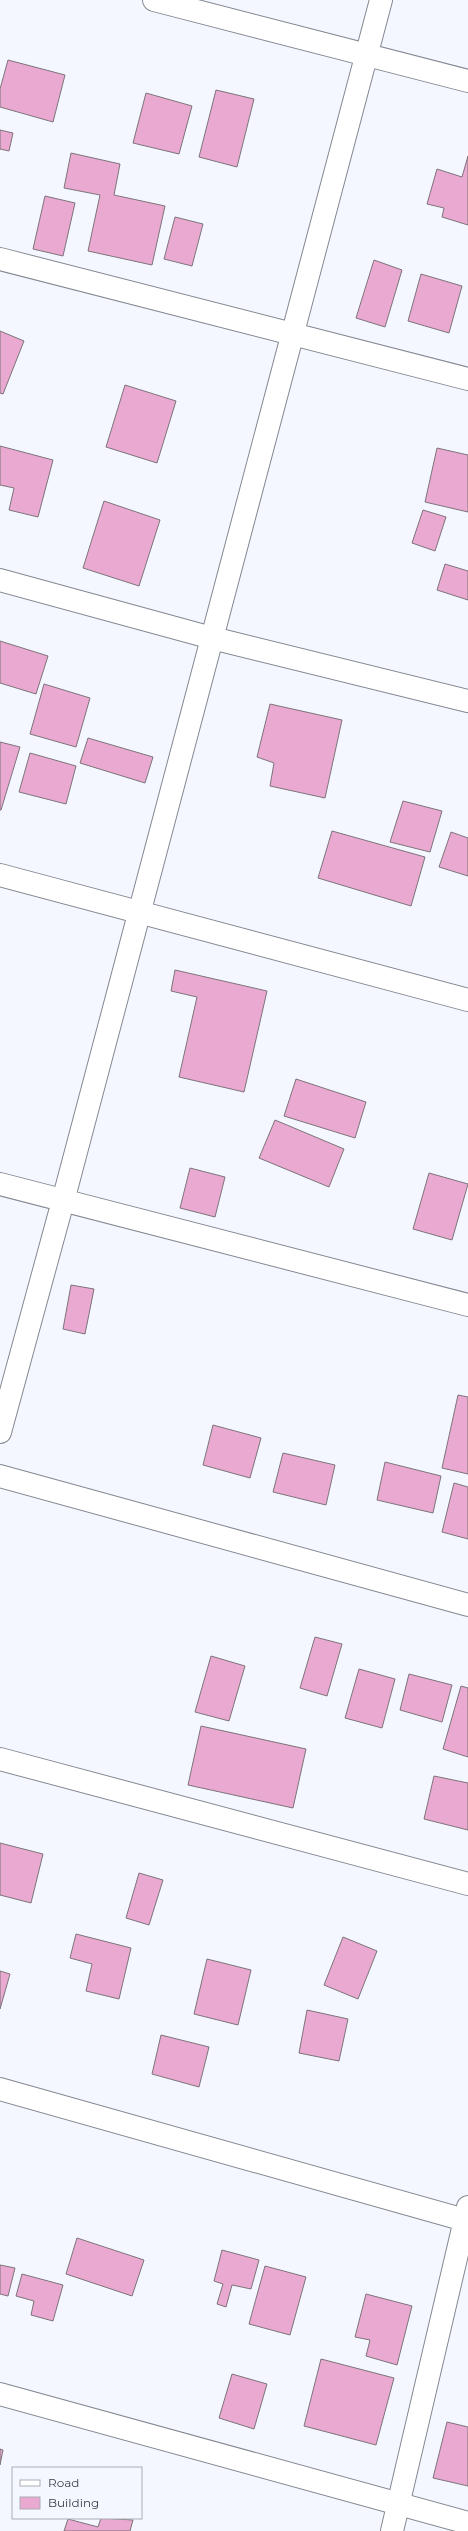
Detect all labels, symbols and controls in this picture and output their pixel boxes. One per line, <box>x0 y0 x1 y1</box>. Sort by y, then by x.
legend <box>12 2467 142 2519</box>
text: Road <box>48 2475 79 2490</box>
text: Building <box>48 2495 99 2510</box>

